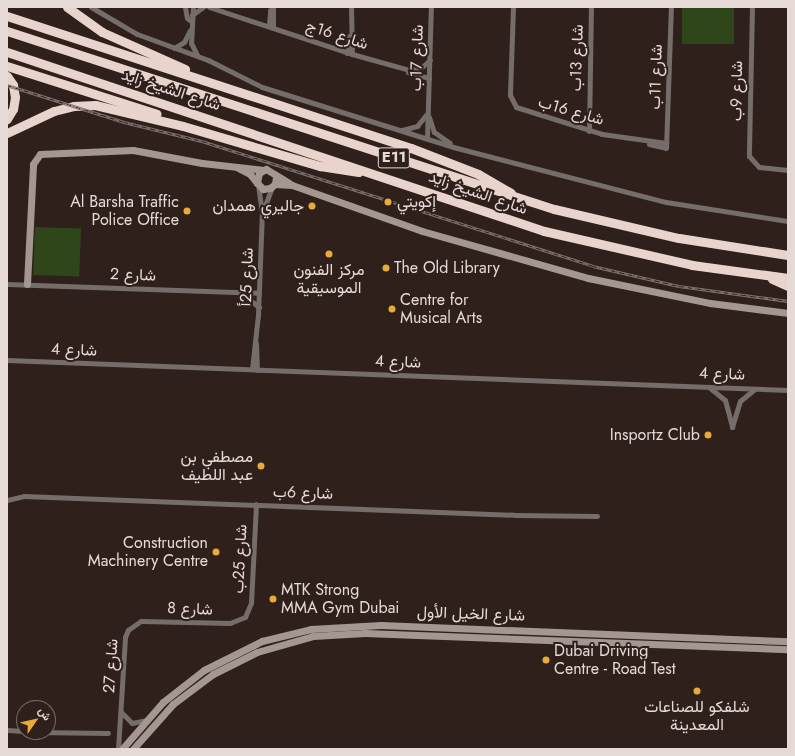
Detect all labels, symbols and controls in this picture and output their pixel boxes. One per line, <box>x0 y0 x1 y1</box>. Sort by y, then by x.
street label: شارع 16ج <box>304 16 370 54</box>
street label: شارع 17ب <box>406 24 428 92</box>
street label: شارع 13ب <box>566 24 588 92</box>
street label: شارع 11ب <box>645 44 667 110</box>
street label: شارع 9ب <box>727 61 747 121</box>
street label: شارع الشيخ زايد <box>119 65 223 115</box>
street label: شارع 16ب <box>536 92 606 130</box>
road number: E11 <box>377 145 411 171</box>
street label: شارع الشيخ زايد <box>426 167 530 219</box>
place label: Al Barsha Traffic Police Office <box>70 192 179 230</box>
place label: إكويتي <box>397 192 436 212</box>
place label: جاليري همدان <box>213 196 304 216</box>
marker: إكويتي <box>382 196 394 208</box>
marker: جاليري همدان <box>307 201 317 211</box>
marker: Al Barsha Traffic Police Office <box>182 206 192 216</box>
street label: شارع 25أ <box>236 247 258 307</box>
marker: مركز الفنون الموسيقية <box>324 249 334 259</box>
place label: The Old Library <box>394 258 500 278</box>
place label: مركز الفنون الموسيقية <box>294 260 364 298</box>
marker: The Old Library <box>381 263 391 273</box>
street label: شارع 2 <box>110 265 156 285</box>
place label: Centre for Musical Arts <box>400 290 482 328</box>
marker: Centre for Musical Arts <box>387 304 397 314</box>
street label: شارع 4 <box>51 340 97 360</box>
street label: شارع 4 <box>375 352 421 372</box>
street label: شارع 4 <box>699 364 745 384</box>
place label: Insportz Club <box>610 425 700 445</box>
marker: Insportz Club <box>703 430 713 440</box>
place label: مصطفي بن عبد اللطيف <box>181 447 253 485</box>
marker: مصطفي بن عبد اللطيف <box>256 461 266 471</box>
street label: شارع 6ب <box>273 482 333 504</box>
street label: شارع 25ب <box>229 524 251 594</box>
place label: Construction Machinery Centre <box>88 533 208 571</box>
marker: Construction Machinery Centre <box>211 547 221 557</box>
place label: MTK Strong MMA Gym Dubai <box>281 580 399 618</box>
marker: MTK Strong MMA Gym Dubai <box>268 594 278 604</box>
street label: شارع 8 <box>167 599 213 619</box>
street label: شارع الخيل الأول <box>417 603 525 625</box>
street label: شارع 27 <box>100 638 122 694</box>
place label: Dubai Driving Centre - Road Test <box>554 641 676 679</box>
marker: Dubai Driving Centre - Road Test <box>541 655 551 665</box>
marker: شلفكو للصناعات المعدينة <box>692 686 702 696</box>
place label: شلفكو للصناعات المعدينة <box>644 697 750 735</box>
north arrow <box>16 700 56 740</box>
text: ش <box>35 704 55 724</box>

